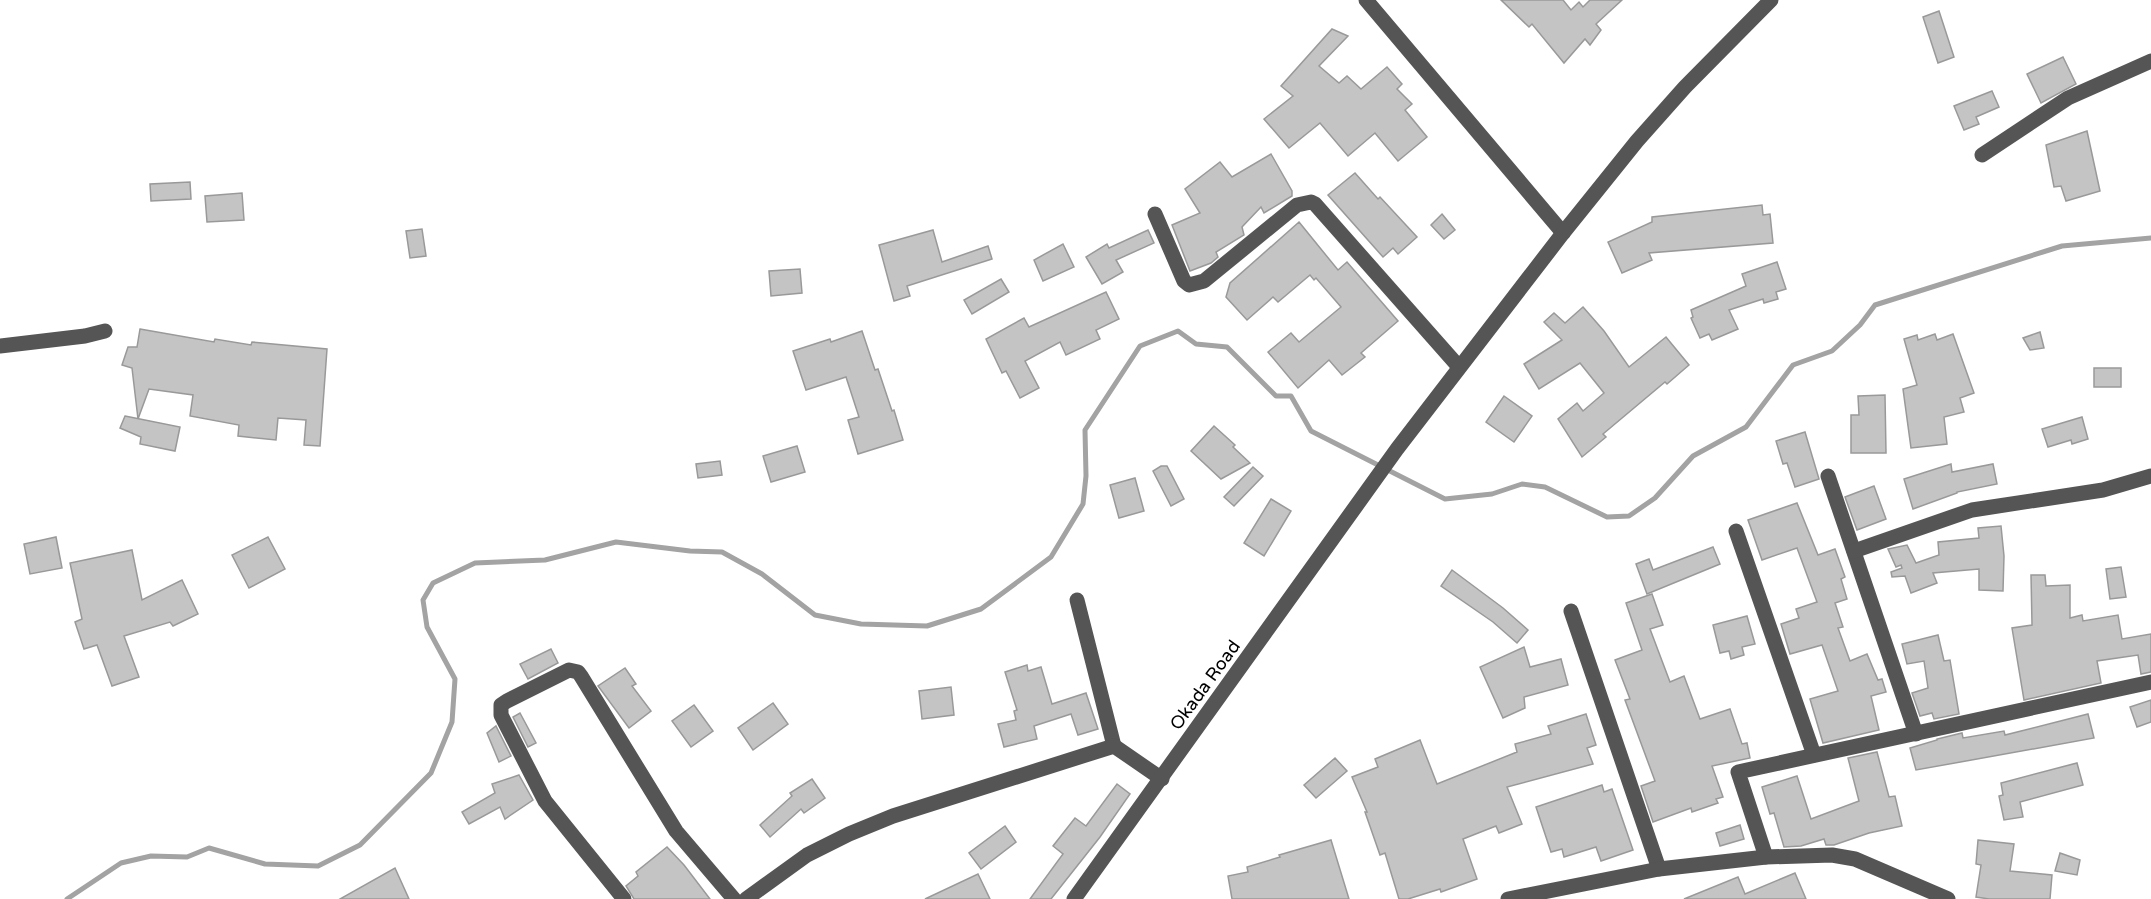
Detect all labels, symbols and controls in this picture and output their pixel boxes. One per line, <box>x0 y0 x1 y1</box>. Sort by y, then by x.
street label: Okada Road <box>1165 636 1245 734</box>

